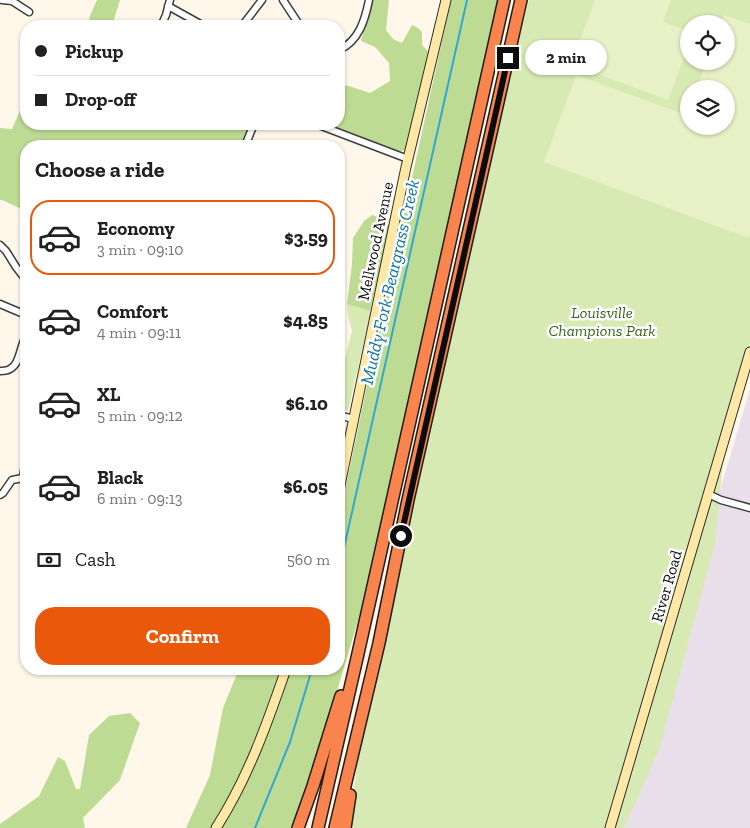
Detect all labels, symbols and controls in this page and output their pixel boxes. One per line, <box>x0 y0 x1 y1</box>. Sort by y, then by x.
map controls <box>680 15 735 135</box>
button: locate <box>680 15 735 70</box>
text: Pickup <box>65 40 123 63</box>
callout: 2 min <box>526 40 608 76</box>
route end <box>497 47 519 69</box>
text: 2 min <box>546 48 586 67</box>
button: layers <box>680 80 735 135</box>
text: Drop-off <box>65 88 136 111</box>
text: Choose a ride <box>35 156 165 183</box>
water label: Muddy Fork Beargrass Creek <box>356 177 424 387</box>
street label: Mellwood Avenue <box>354 180 397 302</box>
icon: car <box>37 215 82 260</box>
text: Economy <box>97 217 175 240</box>
text: $3.59 <box>284 226 328 249</box>
text: 3 min · 09:10 <box>97 240 183 259</box>
icon: car <box>37 298 82 343</box>
text: Comfort <box>97 300 168 323</box>
park label: Louisville Champions Park <box>549 303 655 340</box>
text: $4.85 <box>283 309 328 332</box>
text: 4 min · 09:11 <box>97 323 181 342</box>
icon: car <box>37 381 82 426</box>
text: XL <box>97 383 120 406</box>
text: $6.10 <box>286 392 328 415</box>
text: 5 min · 09:12 <box>97 406 183 425</box>
icon: car <box>37 464 82 509</box>
text: Black <box>97 466 143 489</box>
text: $6.05 <box>283 475 328 498</box>
text: 6 min · 09:13 <box>97 489 183 508</box>
route start <box>390 525 412 547</box>
icon: cash <box>35 546 63 574</box>
text: Cash <box>75 548 115 571</box>
street label: River Road <box>647 548 686 624</box>
text: 560 m <box>287 550 330 569</box>
button: Confirm <box>35 607 330 665</box>

